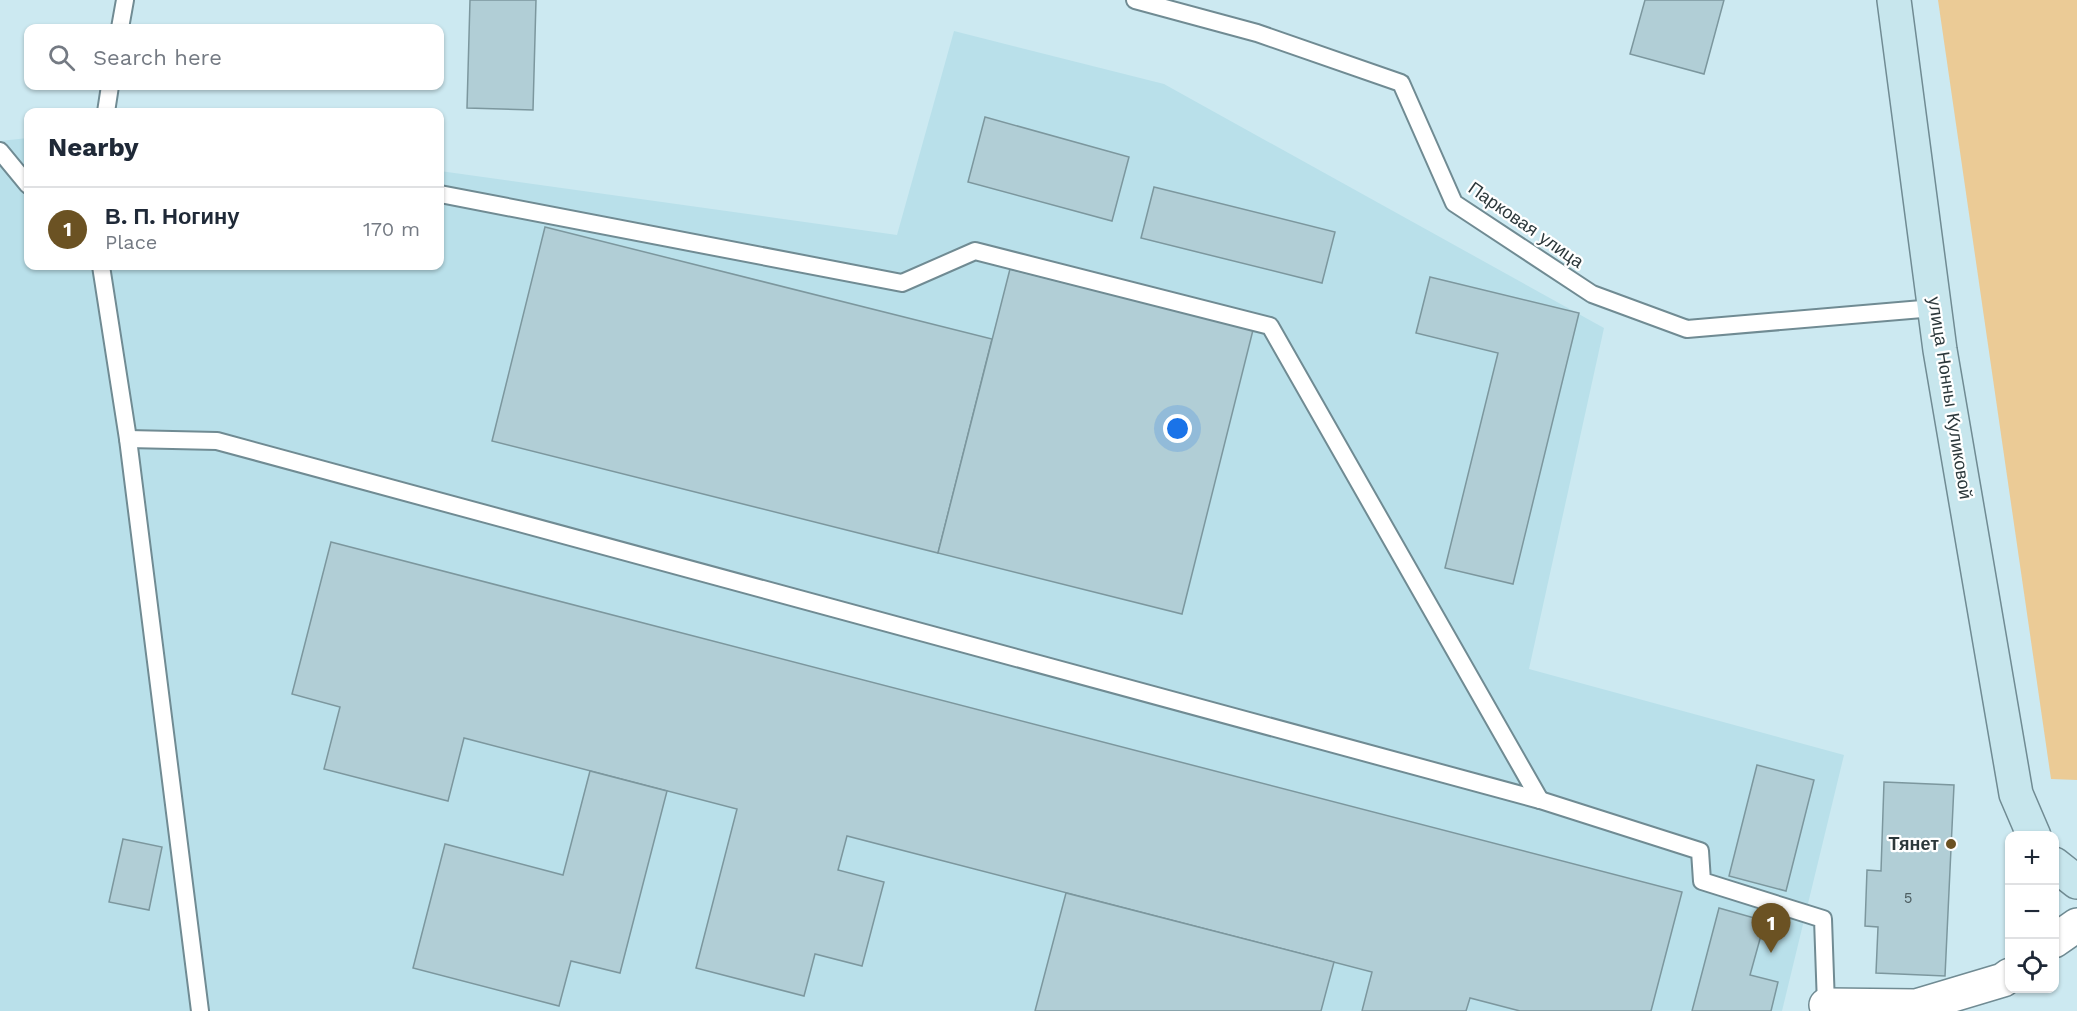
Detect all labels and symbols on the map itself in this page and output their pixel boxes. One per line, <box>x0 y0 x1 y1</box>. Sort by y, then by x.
street label: Парковая улица <box>1465 177 1589 273</box>
street label: улица Нонны Куликовой <box>1924 295 1977 501</box>
your location <box>1163 414 1192 443</box>
place label: Тянет <box>1888 833 1939 854</box>
marker: Тянет <box>1944 837 1958 851</box>
house number: 5 <box>1904 889 1912 907</box>
pin: 1 <box>1752 904 1790 953</box>

